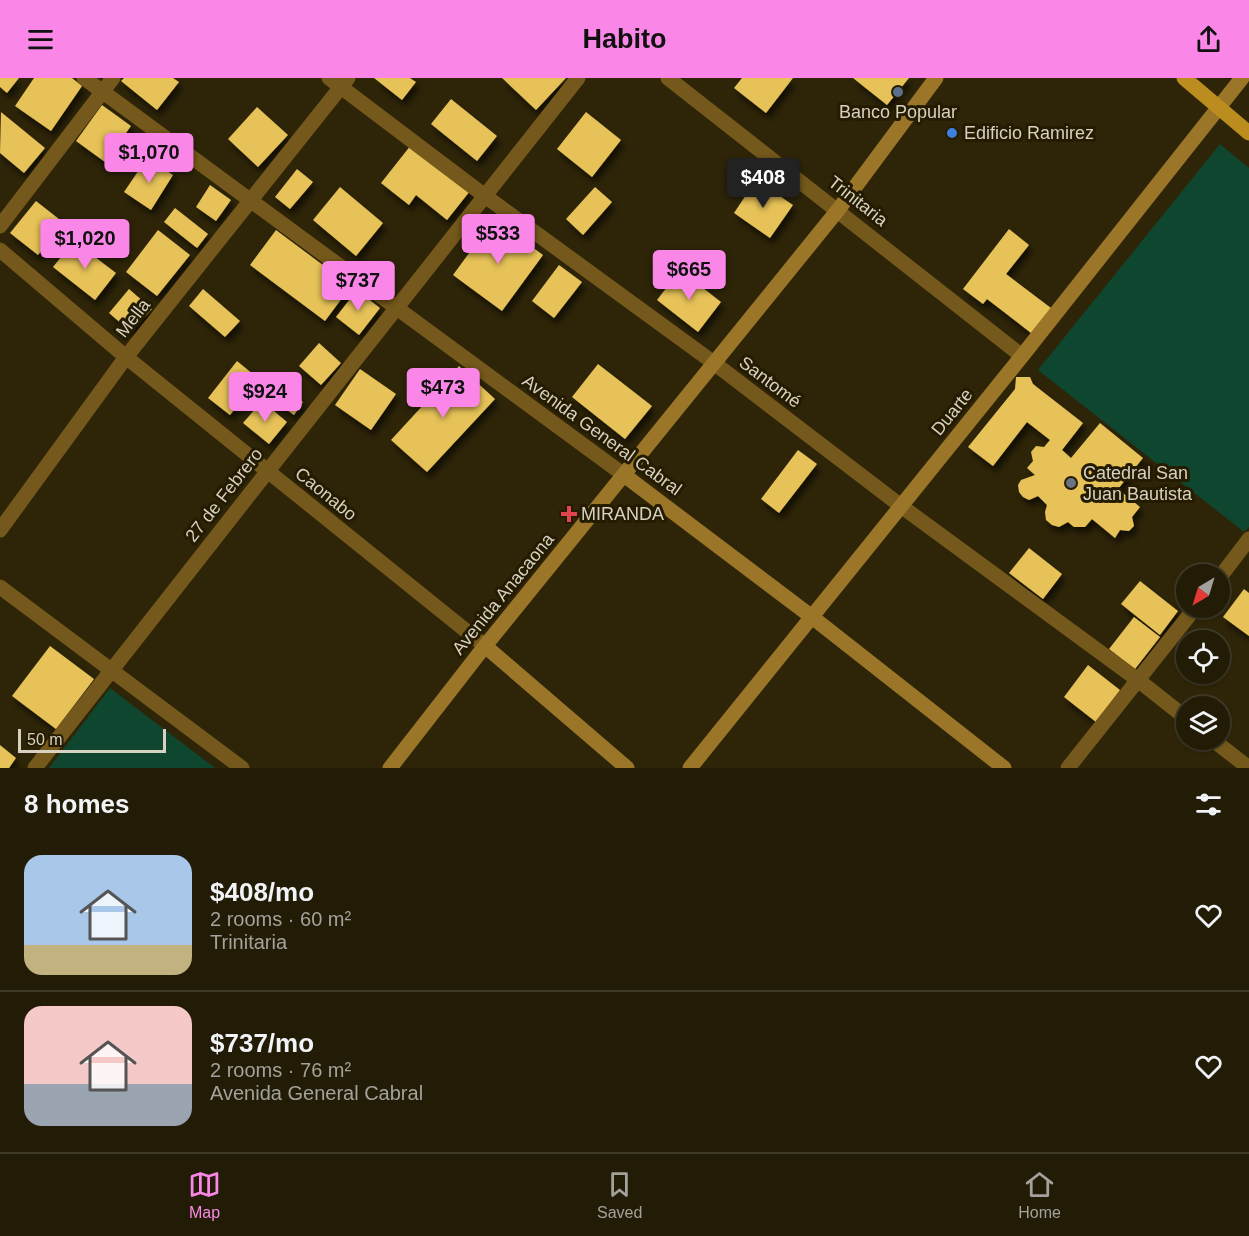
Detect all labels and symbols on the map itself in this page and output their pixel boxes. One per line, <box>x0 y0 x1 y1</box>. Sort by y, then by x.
marker: Banco Popular <box>891 85 905 99</box>
place label: Banco Popular <box>839 102 957 122</box>
place label: Edificio Ramirez <box>964 123 1094 143</box>
marker: Edificio Ramirez <box>945 126 959 140</box>
pin: $1,070 <box>100 133 198 184</box>
pin: $408 <box>727 158 799 209</box>
street label: Trinitaria <box>825 172 892 231</box>
pin: $533 <box>462 214 534 265</box>
pin: $1,020 <box>36 219 134 270</box>
pin: $665 <box>653 250 725 301</box>
pin: $737 <box>322 261 394 312</box>
street label: Mella <box>112 294 155 341</box>
street label: Santomé <box>735 352 805 412</box>
pin: $473 <box>407 368 479 419</box>
street label: Avenida General Cabral <box>519 371 685 499</box>
pin: $924 <box>229 372 301 423</box>
street label: Duarte <box>927 385 977 439</box>
street label: 27 de Febrero <box>181 444 267 546</box>
street label: Caonabo <box>291 463 361 525</box>
place label: Catedral San Juan Bautista <box>1083 463 1193 504</box>
marker: Catedral San Juan Bautista <box>1064 476 1078 490</box>
place label: MIRANDA <box>581 504 664 524</box>
marker: MIRANDA <box>562 507 576 521</box>
street label: Avenida Anacaona <box>448 529 559 659</box>
north arrow <box>1176 564 1230 618</box>
scale bar <box>18 726 166 754</box>

